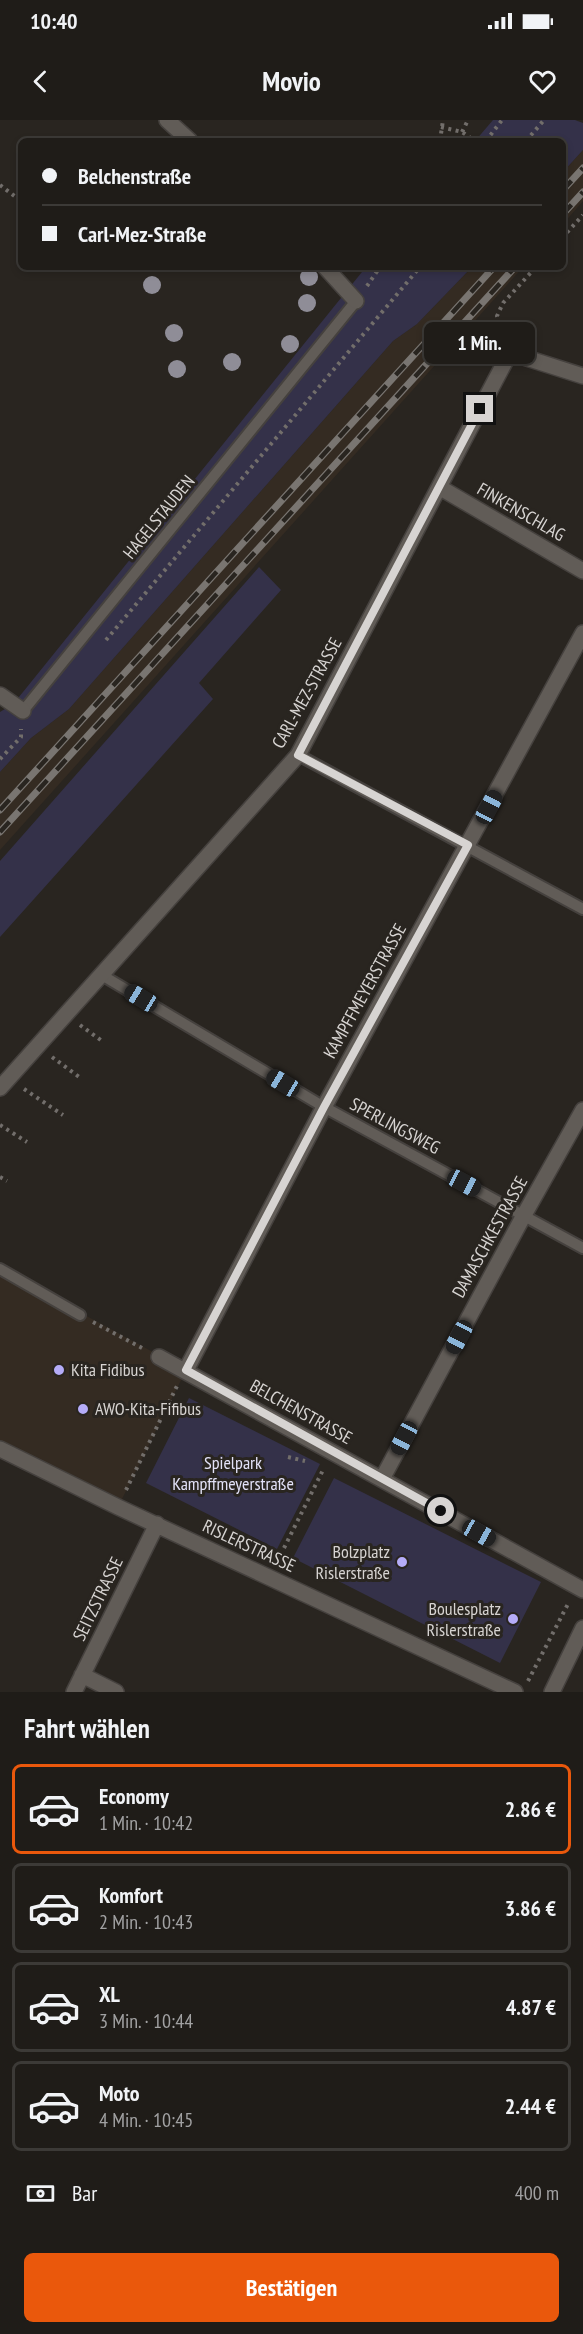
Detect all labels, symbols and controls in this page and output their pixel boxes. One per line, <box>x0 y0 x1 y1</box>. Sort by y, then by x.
text: 10:40 <box>30 7 78 35</box>
text: Movio <box>262 64 321 98</box>
icon: back <box>24 65 57 98</box>
icon: heart <box>526 65 559 98</box>
text: Belchenstraße <box>78 162 191 190</box>
text: Carl-Mez-Straße <box>78 220 206 248</box>
callout: 1 Min. <box>424 322 536 364</box>
text: 1 Min. <box>457 330 502 356</box>
route end <box>466 395 493 422</box>
street label: HAGELSTAUDEN <box>118 470 199 563</box>
street label: FINKENSCHLAG <box>473 477 569 546</box>
street label: CARL-MEZ-STRASSE <box>267 633 347 752</box>
car <box>473 787 505 827</box>
street label: KAMPFFMEYERSTRASSE <box>318 919 411 1062</box>
car <box>121 981 161 1015</box>
car <box>263 1066 303 1100</box>
street label: SPERLINGSWEG <box>346 1092 444 1159</box>
car <box>444 1167 484 1199</box>
street label: DAMASCHKESTRASSE <box>447 1172 532 1302</box>
car <box>443 1317 475 1357</box>
place label: Kita Fidibus <box>71 1358 145 1381</box>
marker: Kita Fidibus <box>52 1363 66 1377</box>
street label: BELCHENSTRASSE <box>246 1374 356 1449</box>
place label: AWO-Kita-Fifibus <box>95 1397 201 1420</box>
marker: AWO-Kita-Fifibus <box>76 1402 90 1416</box>
car <box>388 1418 420 1458</box>
park label: Spielpark Kampffmeyerstraße <box>172 1451 294 1495</box>
route start <box>427 1497 454 1524</box>
street label: RISLERSTRASSE <box>199 1514 299 1577</box>
car <box>459 1516 499 1550</box>
place label: Bolzplatz Rislerstraße <box>315 1540 390 1584</box>
street label: SEITZSTRASSE <box>67 1553 128 1645</box>
marker: Bolzplatz Rislerstraße <box>395 1555 409 1569</box>
place label: Boulesplatz Rislerstraße <box>426 1597 501 1641</box>
marker: Boulesplatz Rislerstraße <box>506 1612 520 1626</box>
text: Fahrt wählen <box>24 1711 150 1745</box>
icon: car <box>27 1782 81 1836</box>
text: Economy <box>99 1782 169 1810</box>
text: 2.86 € <box>505 1795 556 1823</box>
text: 1 Min. · 10:42 <box>99 1810 193 1836</box>
icon: car <box>27 1881 81 1935</box>
text: Komfort <box>99 1881 163 1909</box>
text: 3.86 € <box>505 1894 556 1922</box>
text: 2 Min. · 10:43 <box>99 1909 193 1935</box>
icon: car <box>27 1980 81 2034</box>
text: XL <box>99 1980 120 2008</box>
text: 4.87 € <box>506 1993 556 2021</box>
text: 3 Min. · 10:44 <box>99 2008 193 2034</box>
icon: car <box>27 2079 81 2133</box>
text: Moto <box>99 2079 140 2107</box>
text: 2.44 € <box>505 2092 556 2120</box>
text: 4 Min. · 10:45 <box>99 2107 193 2133</box>
icon: cash <box>24 2177 57 2210</box>
text: Bar <box>72 2179 97 2207</box>
text: 400 m <box>515 2180 559 2206</box>
button: Bestätigen <box>24 2253 559 2322</box>

